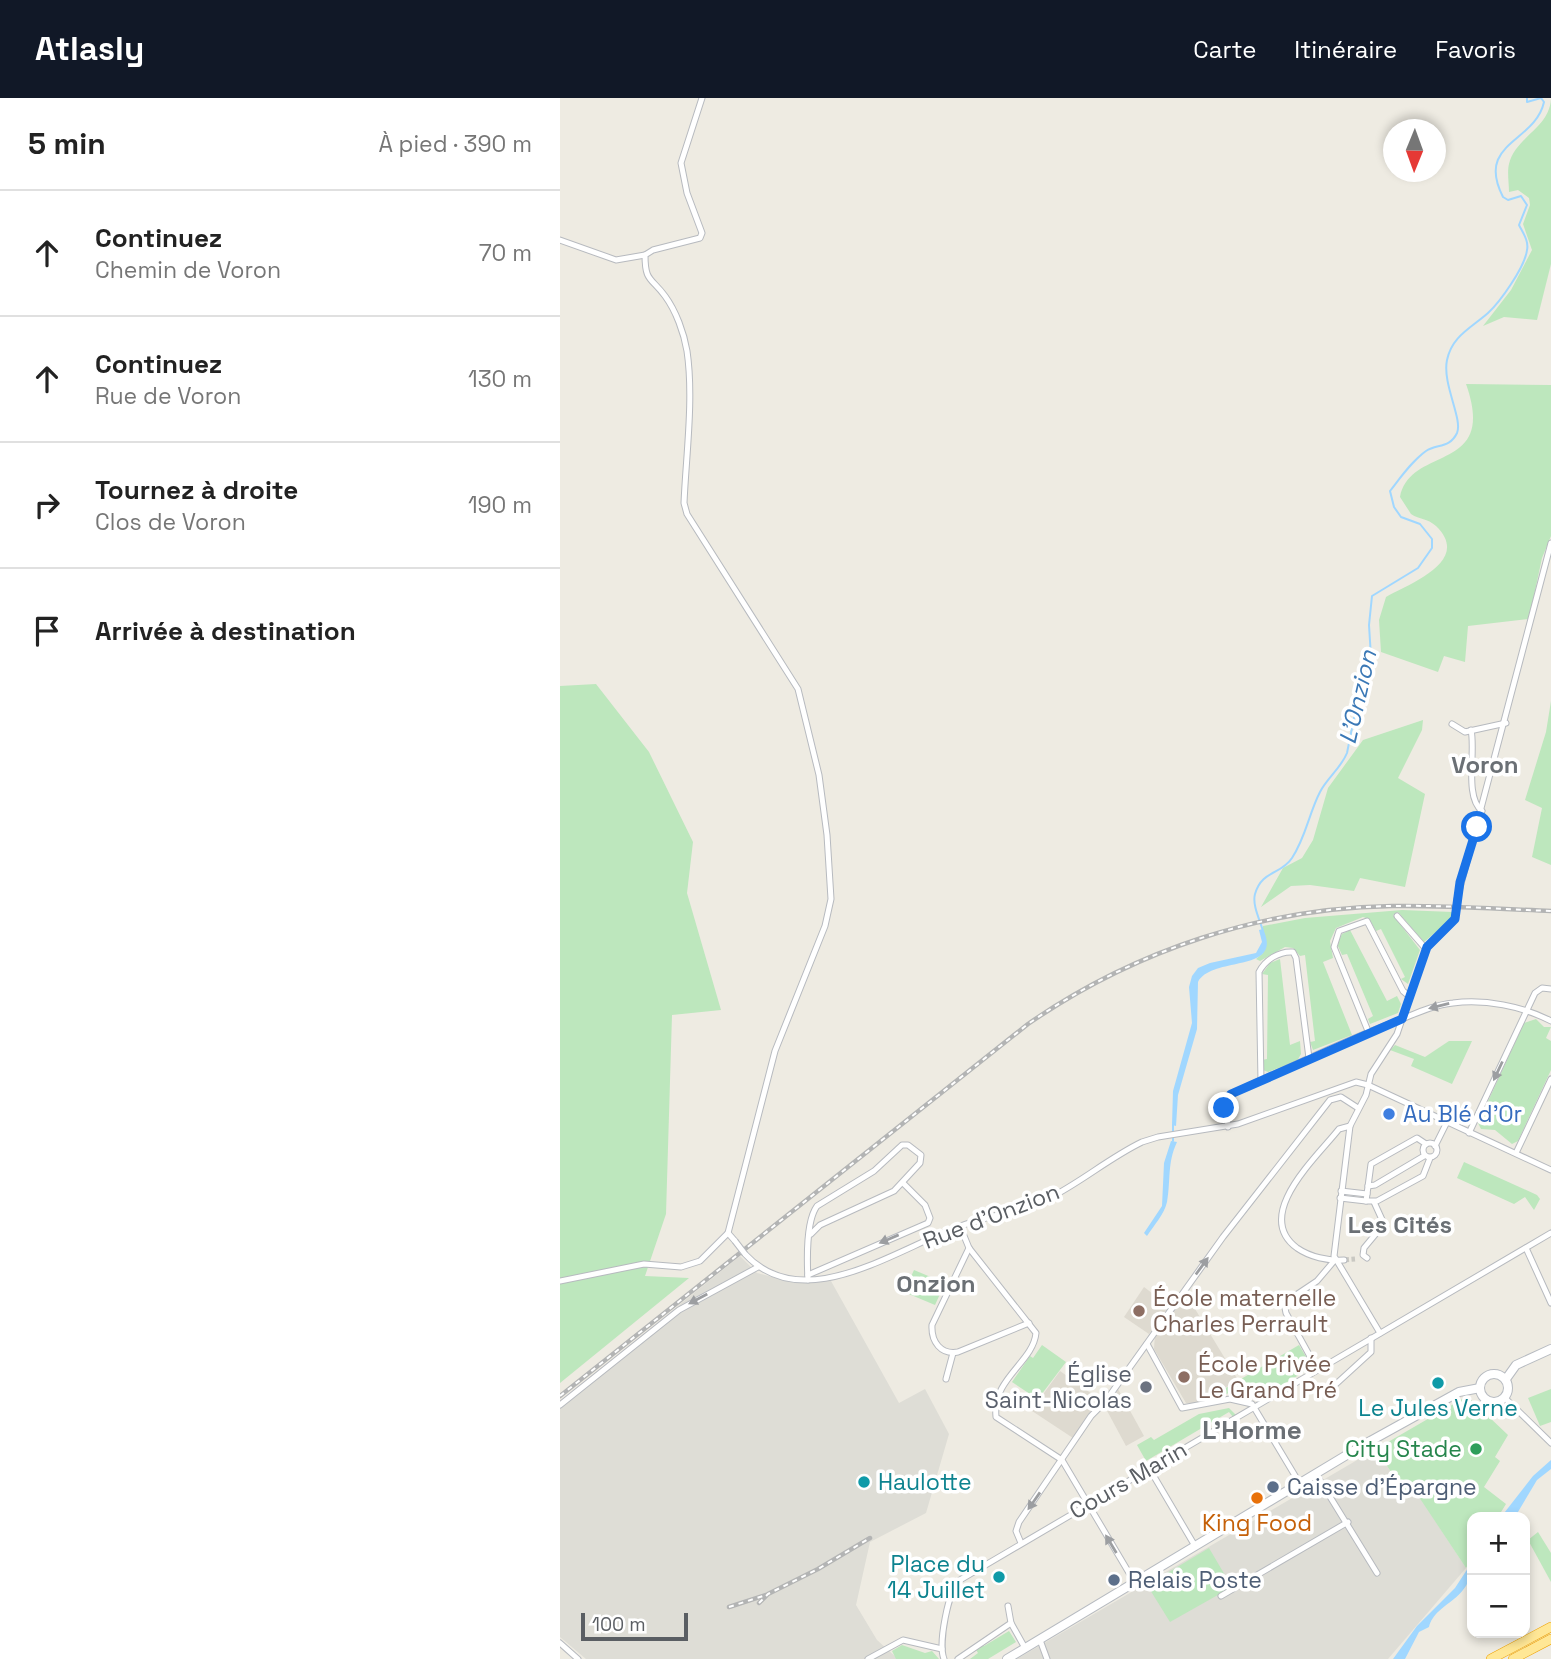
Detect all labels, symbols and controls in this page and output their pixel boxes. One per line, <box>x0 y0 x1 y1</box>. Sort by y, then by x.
text: Atlasly <box>35 28 144 70</box>
text: Carte <box>1193 34 1256 65</box>
text: Itinéraire <box>1294 34 1397 65</box>
text: Favoris <box>1435 34 1516 65</box>
north arrow <box>1383 119 1446 182</box>
text: 5 min <box>28 124 106 163</box>
text: À pied · 390 m <box>379 129 532 159</box>
text: Continuez <box>95 221 222 255</box>
icon: ahead <box>28 234 66 272</box>
text: 70 m <box>479 238 532 268</box>
text: Chemin de Voron <box>95 255 281 285</box>
text: Continuez <box>95 347 222 381</box>
icon: ahead <box>28 360 66 398</box>
text: 130 m <box>468 364 532 394</box>
text: Rue de Voron <box>95 381 241 411</box>
text: Tournez à droite <box>95 473 298 507</box>
icon: right <box>28 486 66 524</box>
text: 190 m <box>468 490 532 520</box>
text: Clos de Voron <box>95 507 246 537</box>
icon: arrive <box>28 612 66 650</box>
text: Arrivée à destination <box>95 614 356 648</box>
water label: L'Onzion <box>1332 646 1384 747</box>
district label: Voron <box>1451 749 1519 780</box>
route start <box>1461 811 1492 842</box>
one-way arrow <box>1428 1001 1450 1012</box>
one-way arrow <box>1492 1061 1503 1082</box>
route end <box>1208 1092 1239 1123</box>
place label: Au Blé d'Or <box>1403 1099 1522 1129</box>
marker: Au Blé d'Or <box>1381 1106 1397 1122</box>
street label: Rue d'Onzion <box>918 1176 1064 1256</box>
district label: Les Cités <box>1348 1209 1452 1240</box>
one-way arrow <box>879 1233 899 1245</box>
one-way arrow <box>1194 1257 1208 1275</box>
district label: Onzion <box>896 1268 976 1299</box>
place label: École maternelle Charles Perrault <box>1153 1283 1336 1339</box>
one-way arrow <box>687 1293 707 1305</box>
marker: École maternelle Charles Perrault <box>1131 1303 1147 1319</box>
place label: École Privée Le Grand Pré <box>1198 1349 1337 1405</box>
place label: Église Saint-Nicolas <box>985 1359 1132 1415</box>
marker: École Privée Le Grand Pré <box>1176 1369 1192 1385</box>
marker: Le Jules Verne <box>1430 1375 1446 1391</box>
marker: Église Saint-Nicolas <box>1138 1379 1154 1395</box>
place label: Le Jules Verne <box>1358 1393 1518 1423</box>
district label: L'Horme <box>1202 1413 1302 1447</box>
street label: Cours Marin <box>1064 1434 1192 1526</box>
place label: City Stade <box>1345 1434 1462 1464</box>
marker: City Stade <box>1468 1441 1484 1457</box>
place label: Haulotte <box>878 1467 972 1497</box>
place label: Caisse d'Épargne <box>1287 1472 1477 1502</box>
marker: Haulotte <box>856 1474 872 1490</box>
marker: Caisse d'Épargne <box>1265 1479 1281 1495</box>
marker: King Food <box>1249 1490 1265 1506</box>
one-way arrow <box>1027 1492 1041 1510</box>
place label: King Food <box>1202 1508 1312 1538</box>
map controls <box>1467 1512 1530 1638</box>
button: + <box>1467 1512 1530 1575</box>
one-way arrow <box>1105 1534 1117 1553</box>
place label: Place du 14 Juillet <box>887 1549 985 1605</box>
place label: Relais Poste <box>1128 1565 1262 1595</box>
marker: Place du 14 Juillet <box>991 1569 1007 1585</box>
marker: Relais Poste <box>1106 1572 1122 1588</box>
button: − <box>1467 1575 1530 1638</box>
scale bar <box>581 1610 688 1642</box>
text: 100 m <box>592 1612 646 1637</box>

